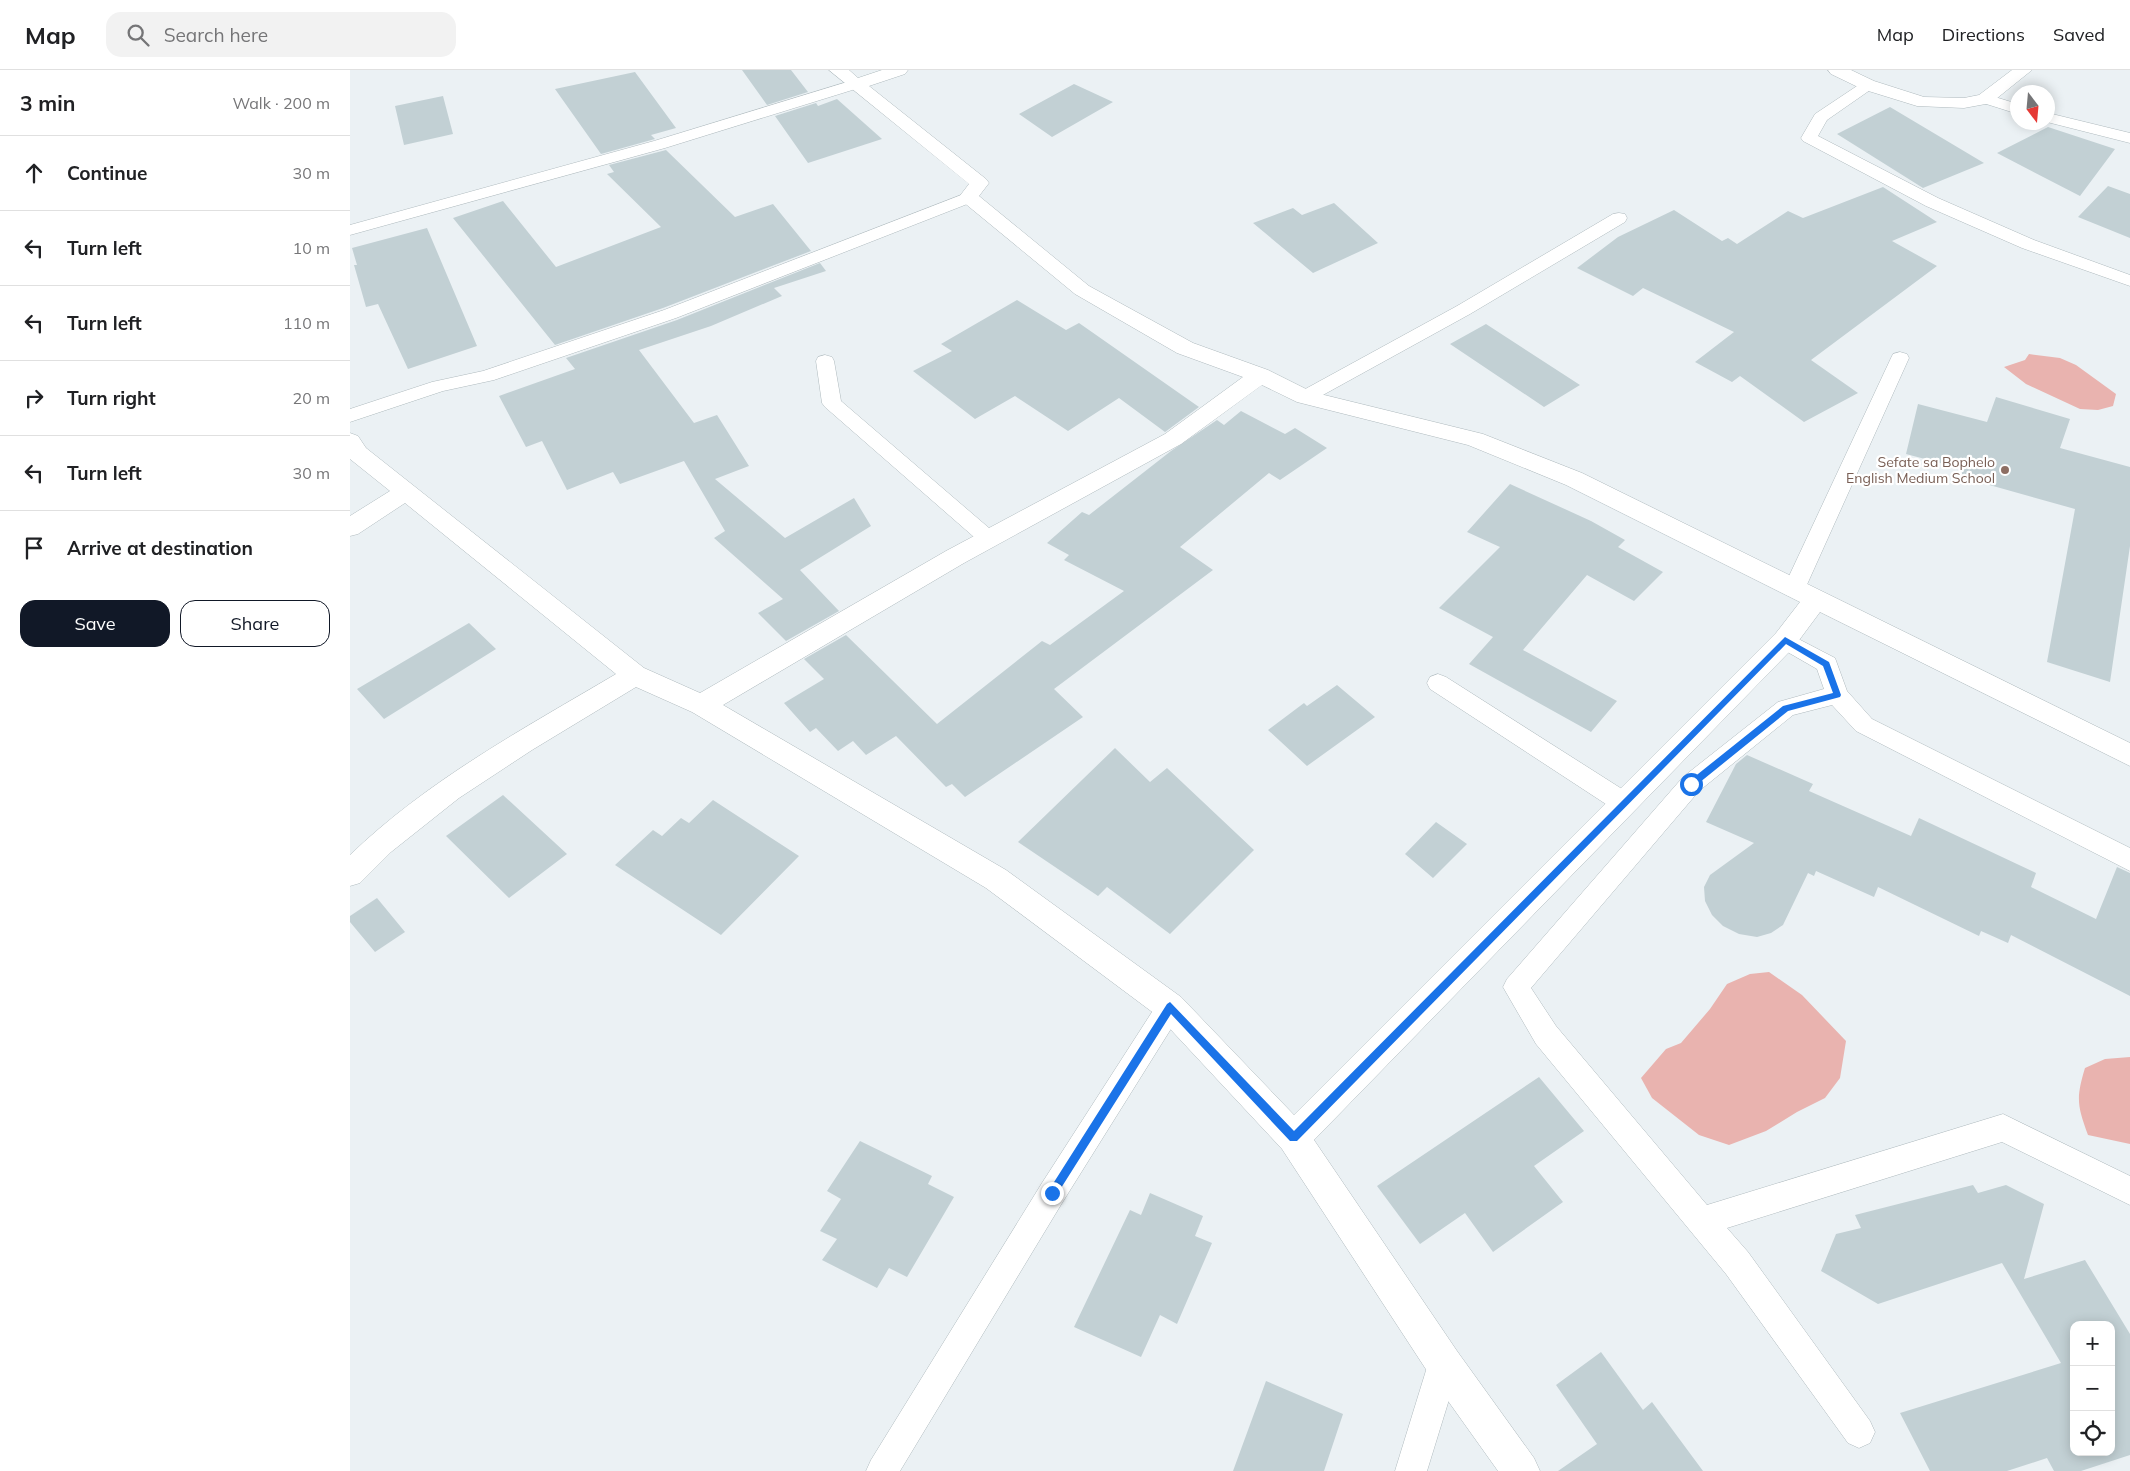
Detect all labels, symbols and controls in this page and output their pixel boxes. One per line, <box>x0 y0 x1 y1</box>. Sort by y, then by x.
search box <box>106 12 456 57</box>
text: Map <box>25 20 76 50</box>
icon: search <box>124 21 152 49</box>
text: Search here <box>164 23 268 47</box>
text: Map <box>1877 23 1914 46</box>
text: Directions <box>1942 23 2025 46</box>
text: Saved <box>2053 23 2105 46</box>
north arrow <box>2010 85 2055 130</box>
text: 3 min <box>20 90 75 116</box>
text: Walk · 200 m <box>232 93 330 113</box>
icon: ahead <box>20 159 48 187</box>
text: Continue <box>67 161 147 185</box>
text: 30 m <box>293 163 330 183</box>
icon: left <box>20 234 48 262</box>
text: Turn left <box>67 236 142 260</box>
text: 10 m <box>293 238 330 258</box>
icon: left <box>20 309 48 337</box>
text: Turn left <box>67 311 142 335</box>
text: 110 m <box>283 313 330 333</box>
icon: right <box>20 384 48 412</box>
text: Turn right <box>67 386 156 410</box>
text: 20 m <box>293 388 330 408</box>
place label: Sefate sa Bophelo English Medium School <box>1846 453 1995 487</box>
icon: left <box>20 459 48 487</box>
text: Turn left <box>67 461 142 485</box>
text: 30 m <box>293 463 330 483</box>
marker: Sefate sa Bophelo English Medium School <box>1999 464 2011 476</box>
icon: arrive <box>20 534 48 562</box>
text: Arrive at destination <box>67 536 253 560</box>
button: Save <box>20 600 170 647</box>
button: Share <box>180 600 330 647</box>
route start <box>1680 773 1703 796</box>
route end <box>1041 1182 1064 1205</box>
map controls <box>2070 1321 2115 1456</box>
button: + <box>2070 1321 2115 1366</box>
button: − <box>2070 1366 2115 1411</box>
button: locate <box>2070 1411 2115 1456</box>

